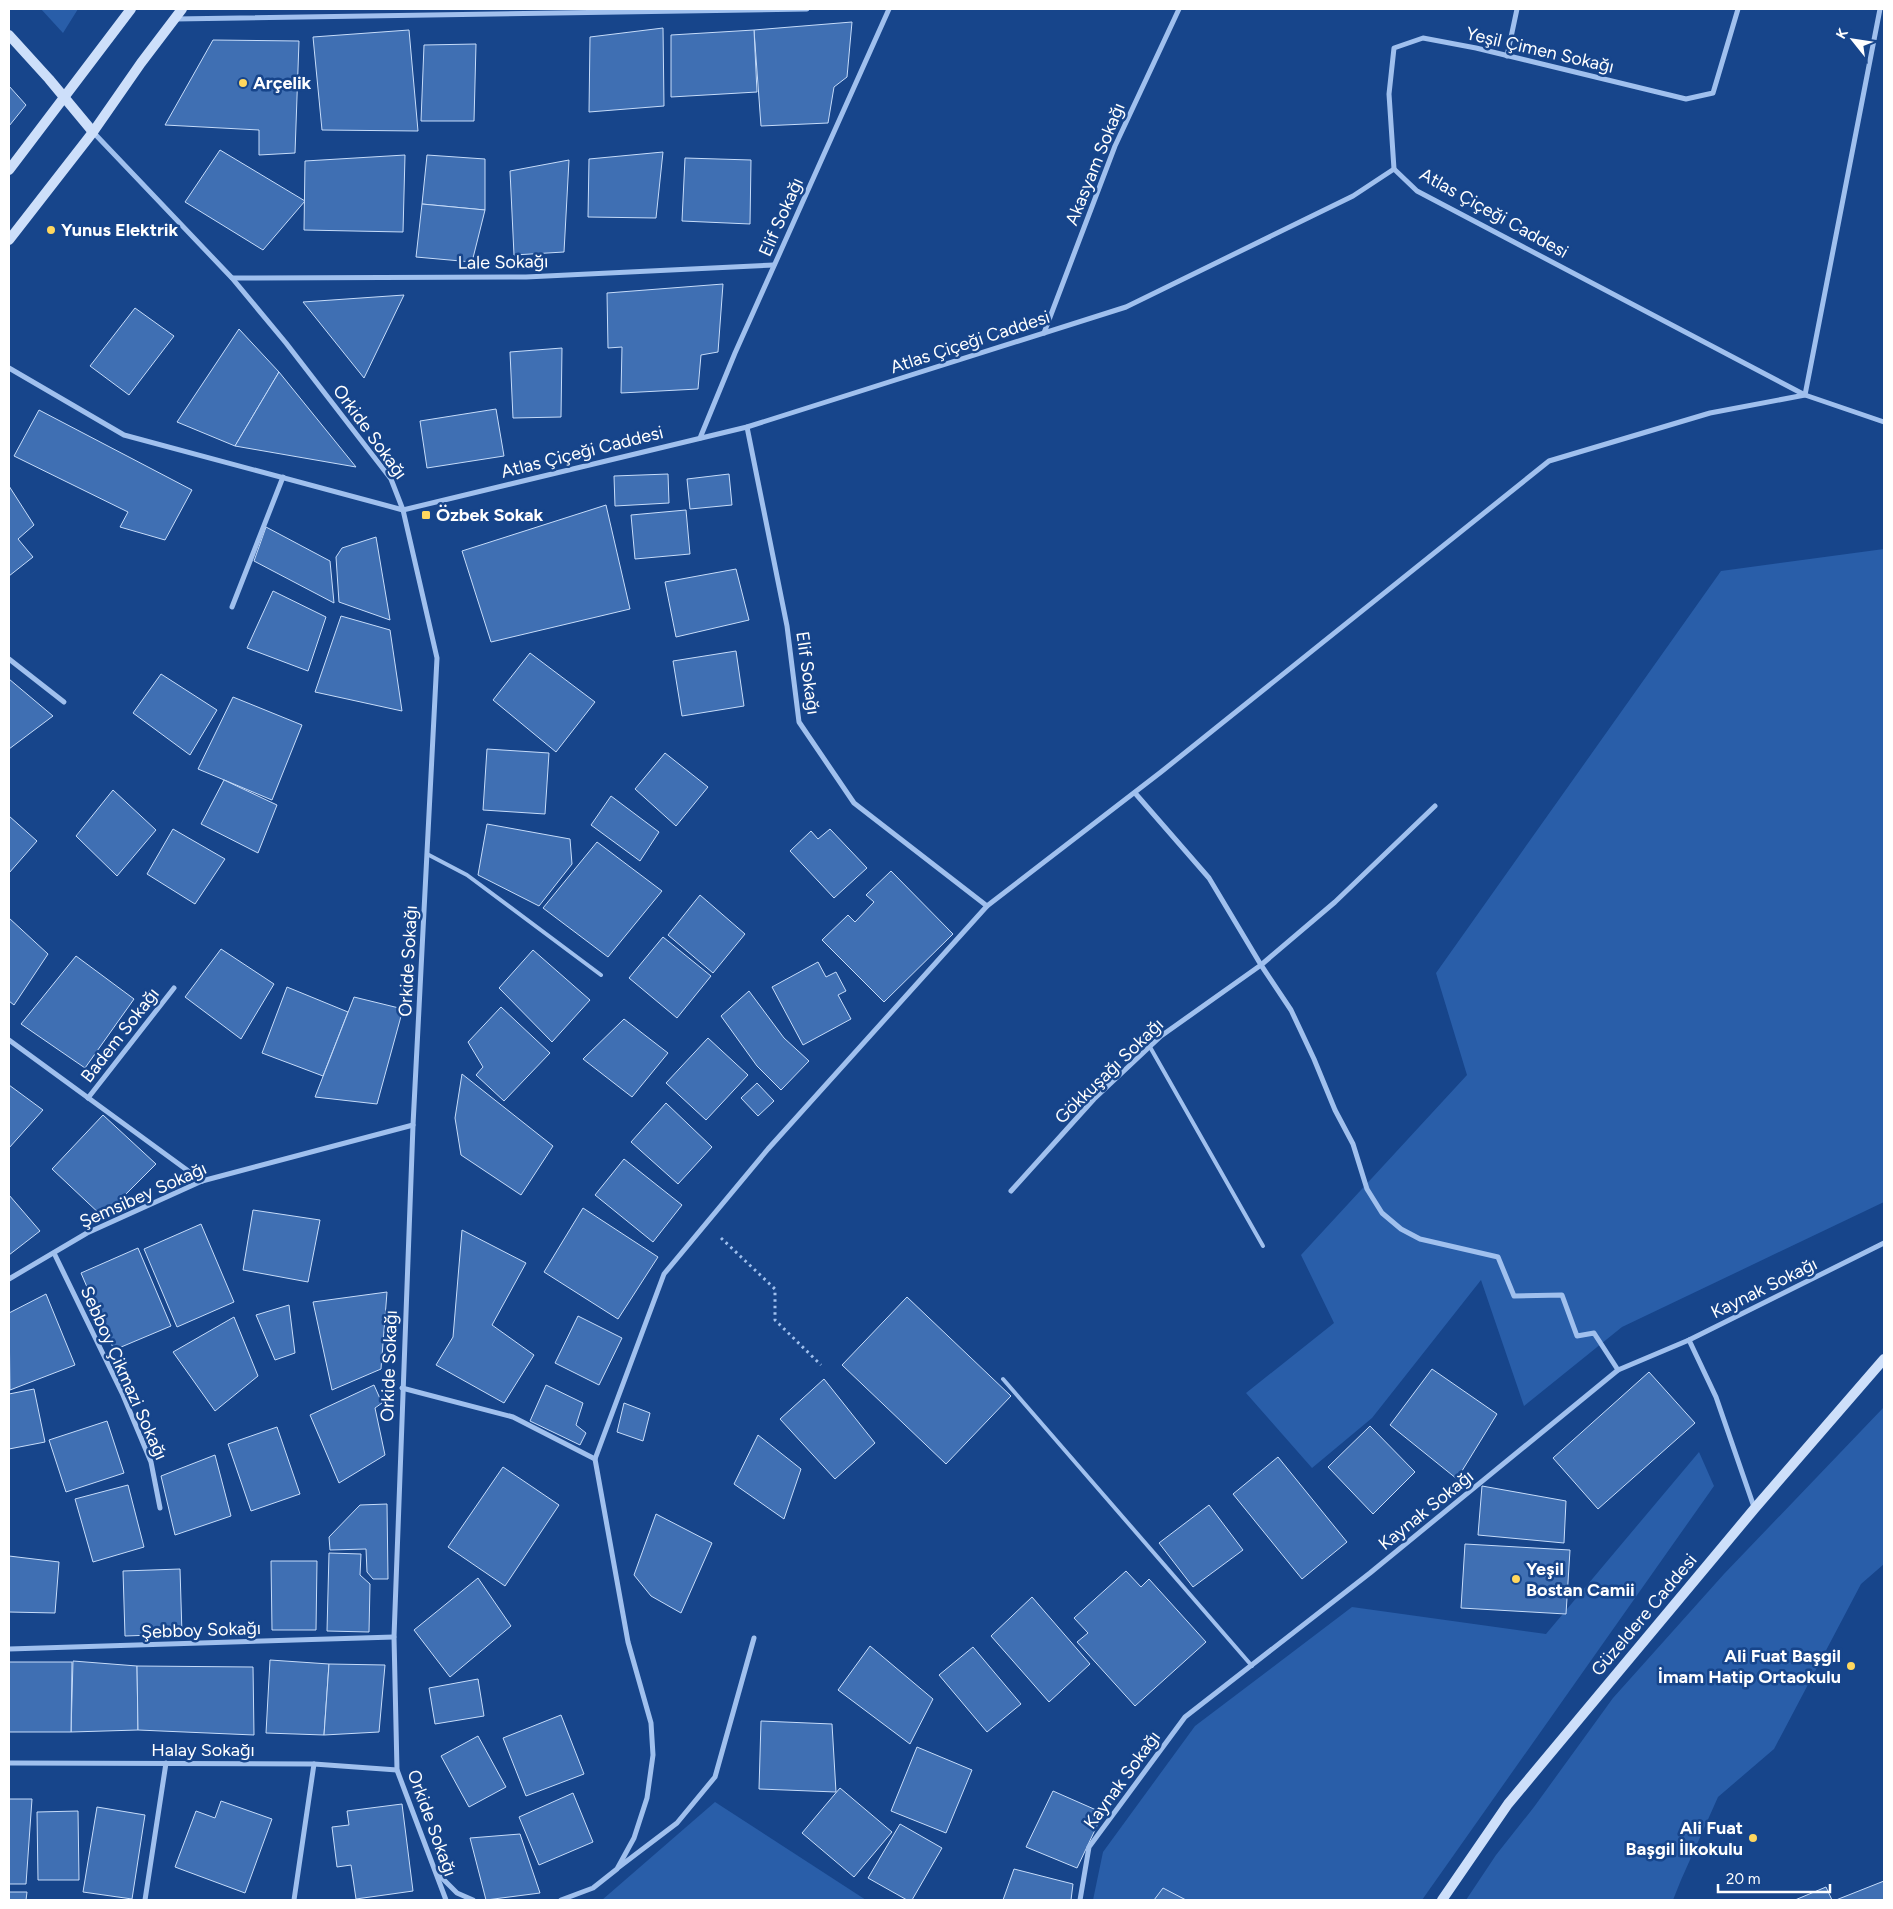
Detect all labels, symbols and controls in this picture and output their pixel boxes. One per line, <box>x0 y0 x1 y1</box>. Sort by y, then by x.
north arrow <box>1828 15 1878 65</box>
street label: Yeşil Çimen Sokağı <box>1464 22 1616 78</box>
text: K <box>1832 25 1852 42</box>
place label: Arçelik <box>253 72 312 94</box>
marker: Arçelik <box>237 77 249 89</box>
street label: Akasyam Sokağı <box>1060 99 1130 229</box>
street label: Atlas Çiçeği Caddesi <box>1416 163 1572 263</box>
street label: Elif Sokağı <box>754 174 808 260</box>
place label: Yunus Elektrik <box>61 219 179 241</box>
marker: Yunus Elektrik <box>45 224 57 236</box>
street label: Lale Sokağı <box>457 250 549 274</box>
street label: Atlas Çiçeği Caddesi <box>887 306 1053 378</box>
street label: Orkide Sokağı <box>328 380 412 484</box>
street label: Atlas Çiçeği Caddesi <box>499 421 665 483</box>
place label: Özbek Sokak <box>436 504 544 526</box>
marker: Özbek Sokak <box>420 509 432 521</box>
street label: Elif Sokağı <box>791 630 825 716</box>
street label: Orkide Sokağı <box>394 905 422 1017</box>
street label: Badem Sokağı <box>76 983 164 1087</box>
street label: Gökkuşağı Sokağı <box>1050 1014 1168 1128</box>
street label: Şemsibey Sokağı <box>76 1157 210 1233</box>
street label: Kaynak Sokağı <box>1707 1253 1821 1323</box>
street label: Sebboy Çikmazi Sokağı <box>76 1283 172 1463</box>
street label: Orkide Sokağı <box>376 1310 402 1422</box>
street label: Kaynak Sokağı <box>1374 1465 1478 1555</box>
street label: Güzeldere Caddesi <box>1586 1549 1702 1681</box>
place label: Yeşil Bostan Camii <box>1526 1558 1635 1601</box>
marker: Yeşil Bostan Camii <box>1510 1573 1522 1585</box>
street label: Şebboy Sokağı <box>141 1617 261 1643</box>
place label: Ali Fuat Başgil İmam Hatip Ortaokulu <box>1658 1645 1841 1688</box>
marker: Ali Fuat Başgil İmam Hatip Ortaokulu <box>1845 1660 1857 1672</box>
street label: Kaynak Sokağı <box>1079 1727 1165 1833</box>
street label: Halay Sokağı <box>151 1739 255 1761</box>
street label: Orkide Sokağı <box>403 1767 461 1879</box>
place label: Ali Fuat Başgil İlkokulu <box>1626 1817 1743 1860</box>
marker: Ali Fuat Başgil İlkokulu <box>1747 1832 1759 1844</box>
scale bar <box>1718 1862 1830 1894</box>
text: 20 m <box>1726 1870 1760 1888</box>

